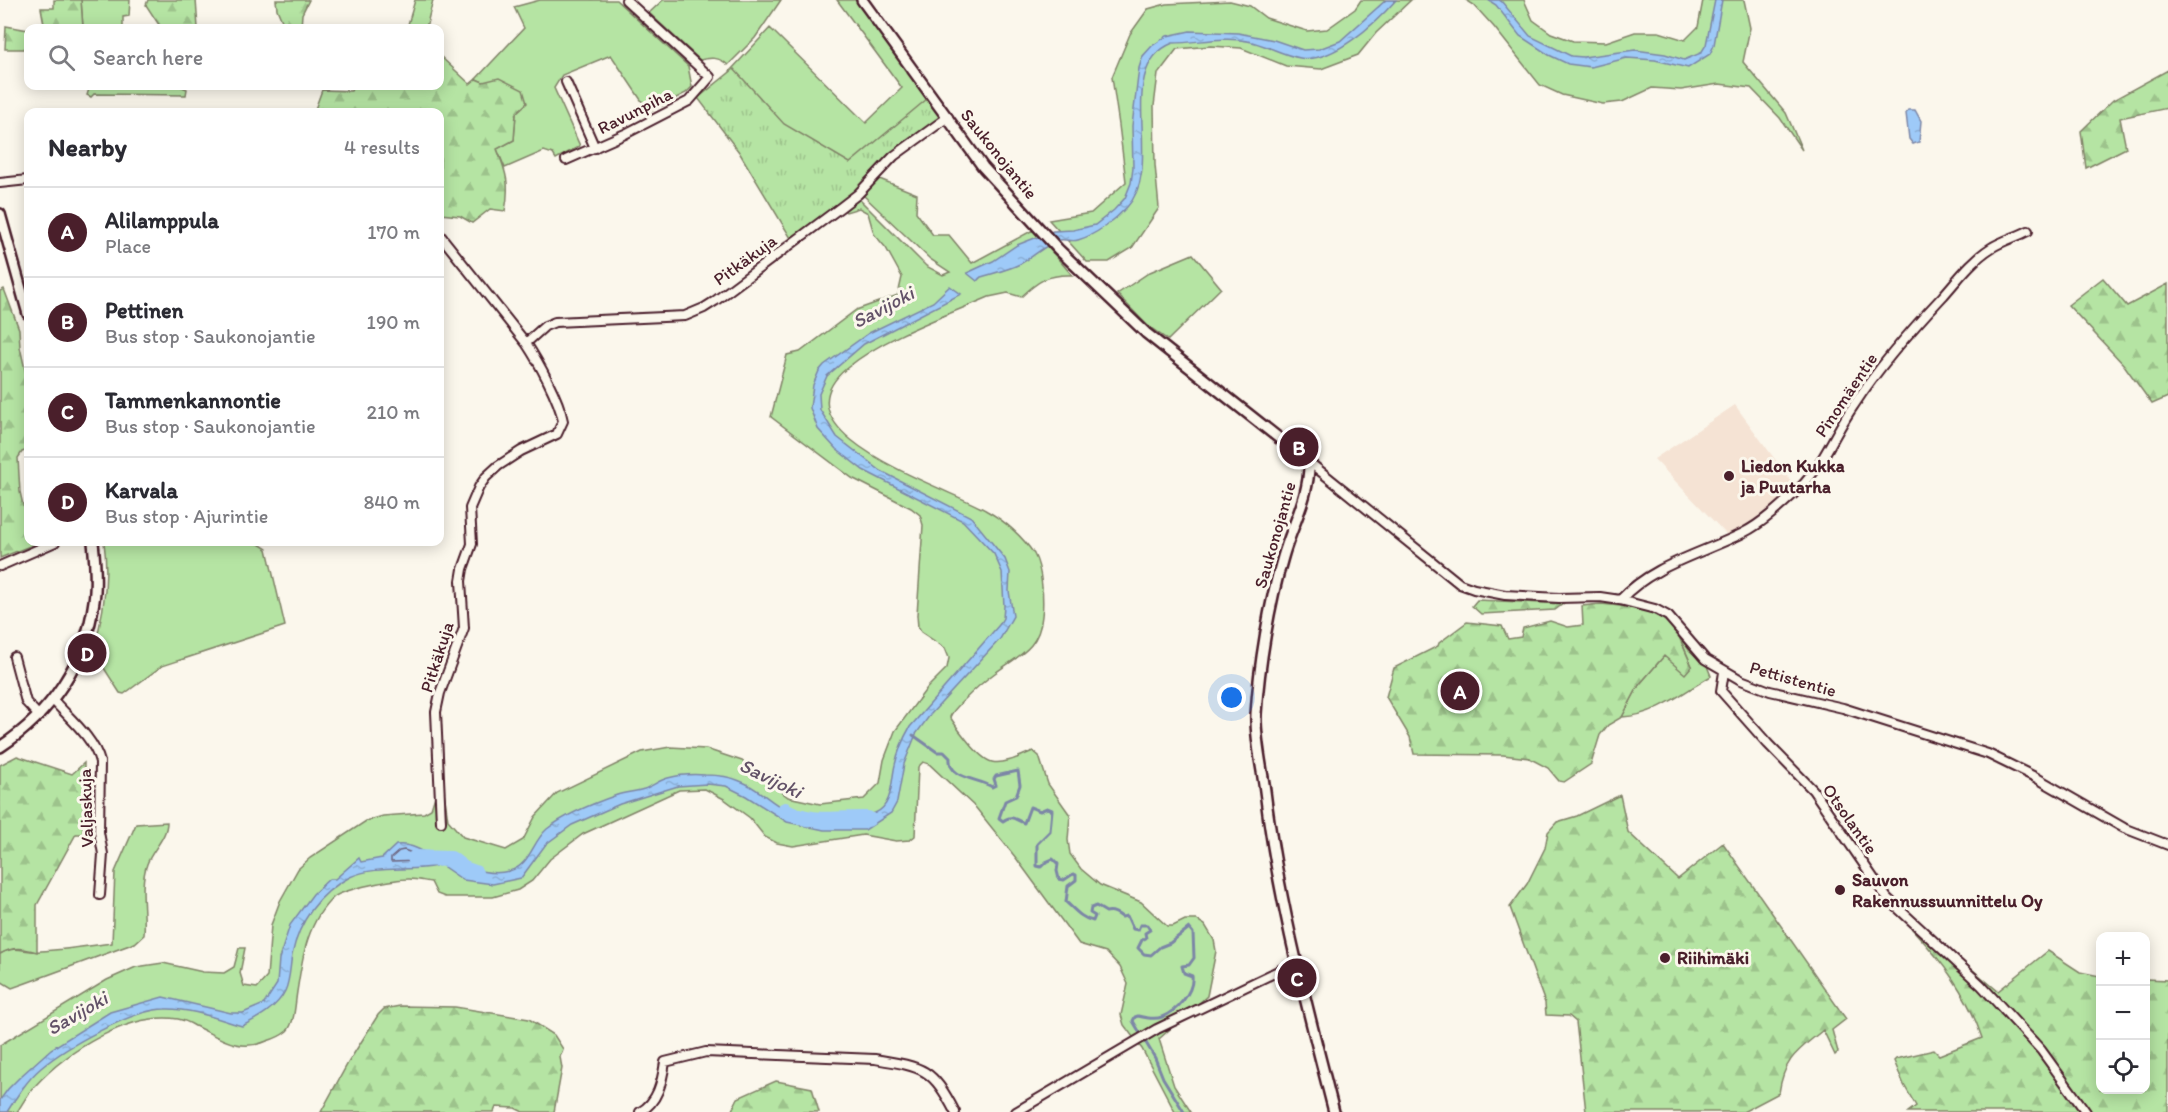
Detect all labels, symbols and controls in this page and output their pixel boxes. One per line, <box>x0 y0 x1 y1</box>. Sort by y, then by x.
search box <box>24 24 444 90</box>
icon: search <box>45 41 78 74</box>
text: Search here <box>93 44 203 71</box>
street label: Ravunpiha <box>594 83 677 139</box>
street label: Saukonojantie <box>956 104 1042 204</box>
text: Nearby <box>48 131 127 163</box>
text: 4 results <box>344 135 420 159</box>
text: Alilamppula <box>105 207 219 234</box>
text: A <box>61 220 74 244</box>
text: 170 m <box>367 220 420 244</box>
street label: Pitkäkuja <box>709 229 782 290</box>
text: Place <box>105 234 151 258</box>
water label: Savijoki <box>848 280 920 333</box>
text: Pettinen <box>105 297 183 324</box>
text: B <box>61 310 74 334</box>
text: 190 m <box>367 310 420 334</box>
text: Bus stop · Saukonojantie <box>105 324 316 348</box>
street label: Pinomäentie <box>1810 349 1882 441</box>
text: Tammenkannontie <box>105 387 281 414</box>
text: C <box>61 400 74 424</box>
text: 210 m <box>367 400 420 424</box>
text: Bus stop · Saukonojantie <box>105 414 316 438</box>
pin: B <box>1280 424 1318 470</box>
place label: Liedon Kukka ja Puutarha <box>1740 455 1845 498</box>
marker: Liedon Kukka ja Puutarha <box>1722 469 1736 483</box>
text: Karvala <box>105 477 178 504</box>
street label: Saukonojantie <box>1249 479 1301 591</box>
text: D <box>61 490 74 514</box>
text: 840 m <box>363 490 420 514</box>
text: Bus stop · Ajurintie <box>105 504 268 528</box>
street label: Pitkäkuja <box>415 618 459 695</box>
pin: D <box>68 630 106 676</box>
street label: Pettistentie <box>1747 656 1839 702</box>
pin: A <box>1440 668 1480 714</box>
your location <box>1217 683 1246 712</box>
water label: Savijoki <box>736 753 808 804</box>
street label: Valjaskuja <box>74 768 98 848</box>
street label: Otsolantie <box>1818 779 1882 859</box>
place label: Sauvon Rakennussuunnittelu Oy <box>1852 869 2043 912</box>
marker: Sauvon Rakennussuunnittelu Oy <box>1833 883 1847 897</box>
map controls <box>2096 932 2150 1094</box>
button: + <box>2096 932 2150 986</box>
place label: Riihimäki <box>1677 947 1749 969</box>
marker: Riihimäki <box>1658 951 1672 965</box>
pin: C <box>1278 956 1316 1000</box>
water label: Savijoki <box>42 985 113 1040</box>
button: − <box>2096 986 2150 1040</box>
button: locate <box>2096 1040 2150 1094</box>

